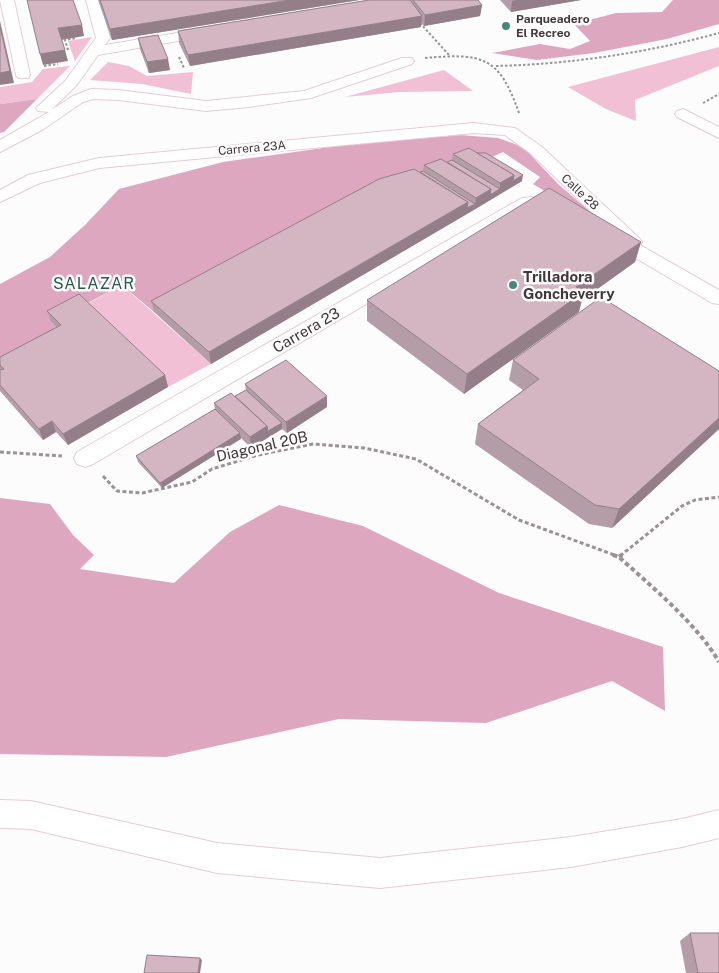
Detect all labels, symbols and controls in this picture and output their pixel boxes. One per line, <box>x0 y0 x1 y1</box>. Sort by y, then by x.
place label: Parqueadero El Recreo <box>516 12 590 40</box>
marker: Parqueadero El Recreo <box>500 20 512 32</box>
street label: Carrera 23A <box>217 138 287 158</box>
street label: Calle 28 <box>558 171 602 213</box>
place label: Trilladora Goncheverry <box>523 268 615 302</box>
district label: SALAZAR <box>53 274 135 293</box>
marker: Trilladora Goncheverry <box>507 279 519 291</box>
street label: Carrera 23 <box>269 304 343 356</box>
street label: Diagonal 20B <box>215 427 309 465</box>

